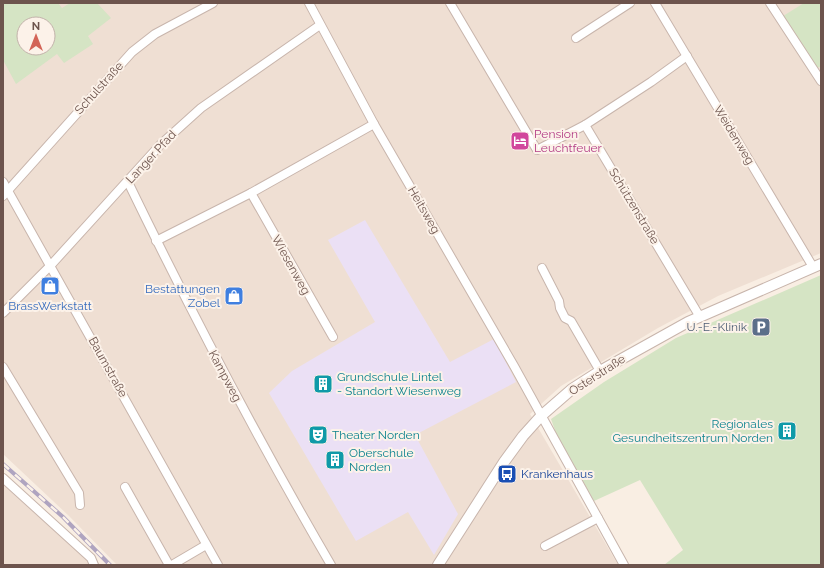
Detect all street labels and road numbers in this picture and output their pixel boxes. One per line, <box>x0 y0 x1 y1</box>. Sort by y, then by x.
street label: Schulstraße <box>72 59 126 117</box>
street label: Weidenweg <box>711 103 757 167</box>
street label: Langer Pfad <box>123 128 179 186</box>
street label: Schützenstraße <box>606 166 662 246</box>
street label: Heitsweg <box>405 184 443 236</box>
street label: Wiesenweg <box>269 233 313 297</box>
street label: Baumstraße <box>86 334 130 400</box>
street label: Kampweg <box>206 348 244 404</box>
street label: Osterstraße <box>566 352 628 398</box>

